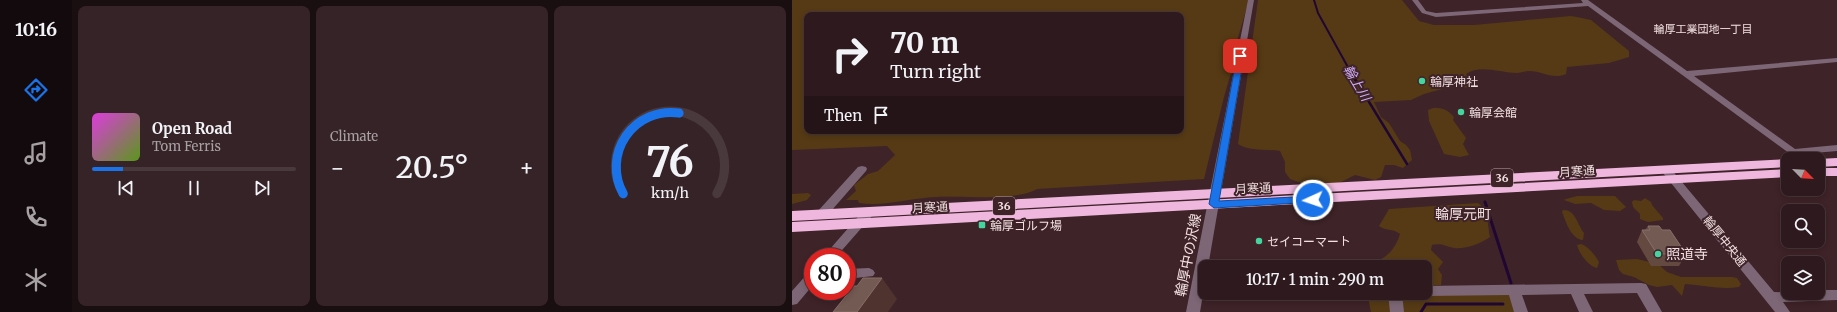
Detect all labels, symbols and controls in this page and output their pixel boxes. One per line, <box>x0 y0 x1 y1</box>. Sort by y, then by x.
text: 10:16 <box>15 18 57 41</box>
district label: 輪厚工業団地一丁目 <box>1654 22 1753 36</box>
text: 70 m <box>890 25 959 61</box>
icon: right <box>824 28 876 80</box>
pin <box>1223 39 1257 73</box>
icon: arrive <box>1229 45 1251 67</box>
text: Turn right <box>890 60 981 83</box>
water label: 輪上川 <box>1340 62 1375 106</box>
place label: 輪厚神社 <box>1430 74 1478 89</box>
icon: directions <box>22 76 50 104</box>
marker: 輪厚神社 <box>1417 76 1427 86</box>
icon: arrive <box>870 104 892 126</box>
place label: 輪厚会館 <box>1469 105 1517 120</box>
text: Then <box>824 106 862 125</box>
marker: 輪厚会館 <box>1456 107 1466 117</box>
text: Open Road <box>152 119 232 138</box>
text: Climate <box>330 128 378 145</box>
text: 76 <box>646 136 694 188</box>
text: Tom Ferris <box>152 138 221 155</box>
icon: music <box>22 139 50 167</box>
text: 20.5° <box>395 148 469 186</box>
north arrow <box>1781 152 1825 196</box>
map controls <box>1781 152 1825 300</box>
text: − <box>330 154 345 182</box>
text: + <box>519 154 534 182</box>
street label: 月寒通 <box>1559 162 1595 180</box>
road number: 36 <box>1491 169 1513 187</box>
icon: previous <box>115 177 137 199</box>
icon: pause <box>183 177 205 199</box>
icon: next <box>251 177 273 199</box>
position arrow <box>1292 179 1334 221</box>
street label: 月寒通 <box>1235 180 1271 196</box>
text: km/h <box>651 184 689 202</box>
road number: 36 <box>993 197 1015 215</box>
street label: 月寒通 <box>912 199 948 215</box>
icon: phone <box>22 203 50 231</box>
button: search <box>1781 204 1825 248</box>
district label: 輪厚元町 <box>1435 205 1491 223</box>
street label: 輪厚中の沢線 <box>1171 212 1205 298</box>
street label: 輪厚中央通 <box>1700 213 1750 269</box>
place label: 輪厚ゴルフ場 <box>990 218 1062 233</box>
marker: 輪厚ゴルフ場 <box>977 220 987 230</box>
place label: セイコーマート <box>1267 234 1351 249</box>
marker: セイコーマート <box>1254 236 1264 246</box>
place label: 照道寺 <box>1666 245 1708 263</box>
speed limit sign: 80 <box>804 248 856 300</box>
marker: 照道寺 <box>1653 249 1663 259</box>
button: layers <box>1781 256 1825 300</box>
icon: climate <box>22 266 50 294</box>
text: 10:17 · 1 min · 290 m <box>1246 270 1384 289</box>

